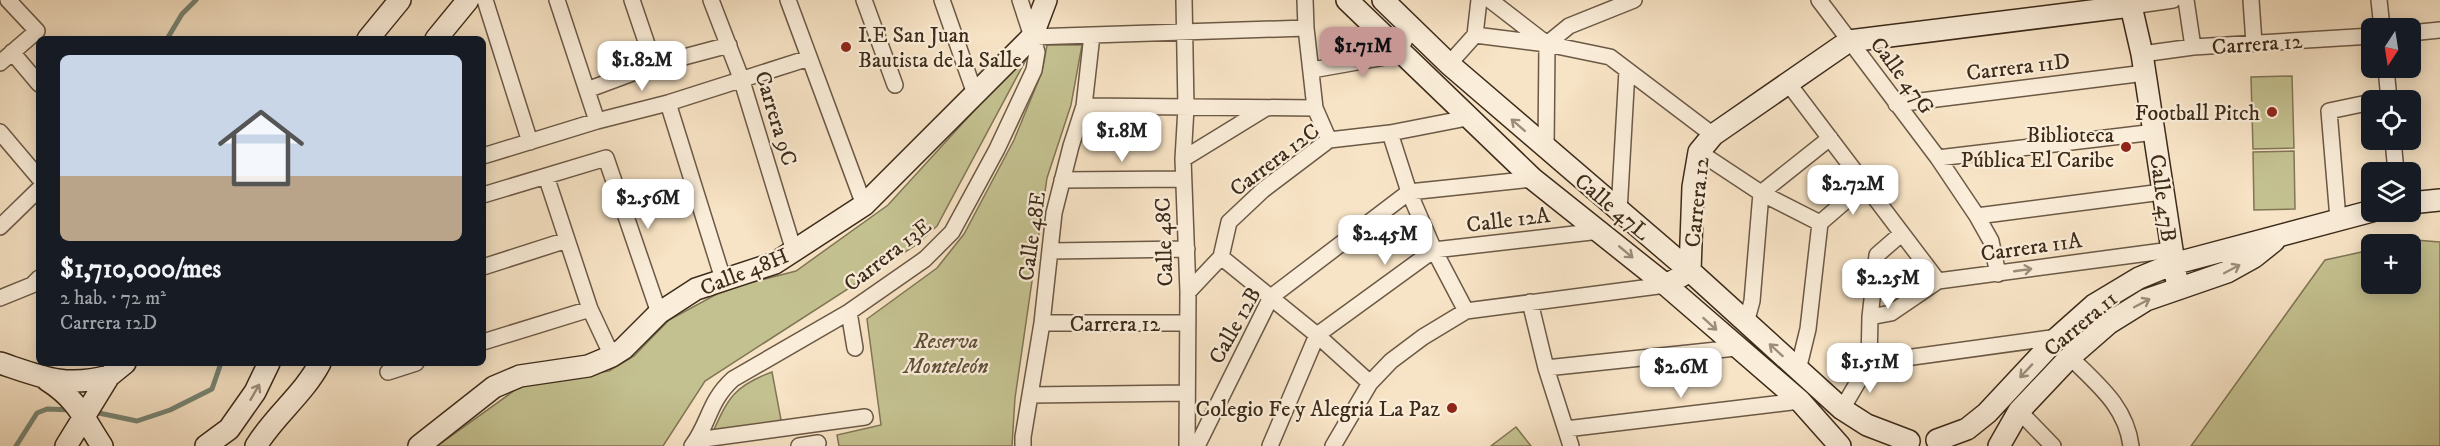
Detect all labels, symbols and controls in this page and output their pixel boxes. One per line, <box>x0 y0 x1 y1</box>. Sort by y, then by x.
north arrow <box>2361 18 2421 78</box>
map controls <box>2361 18 2421 294</box>
place label: I.E San Juan Bautista de la Salle <box>858 22 1022 74</box>
pin: $1.71M <box>1314 27 1412 78</box>
street label: Carrera 12 <box>2211 28 2303 61</box>
street label: Calle 47G <box>1864 32 1940 120</box>
text: $1.71M <box>1334 34 1392 59</box>
marker: I.E San Juan Bautista de la Salle <box>839 40 853 54</box>
pin: $1.82M <box>593 41 691 92</box>
text: $1.82M <box>611 48 673 73</box>
street label: Carrera 11D <box>1965 48 2072 87</box>
street label: Carrera 9C <box>748 68 803 169</box>
button: locate <box>2361 90 2421 150</box>
icon: home <box>207 94 315 202</box>
place label: Football Pitch <box>2135 100 2260 127</box>
marker: Football Pitch <box>2265 105 2279 119</box>
pin: $1.8M <box>1080 112 1164 163</box>
street label: Carrera 12C <box>1225 118 1325 203</box>
one-way arrow <box>1511 118 1526 132</box>
text: $1.8M <box>1096 119 1148 144</box>
place label: Biblioteca Pública El Caribe <box>1960 122 2115 174</box>
marker: Biblioteca Pública El Caribe <box>2119 140 2133 154</box>
street label: Calle 47B <box>2143 153 2182 244</box>
street label: Carrera 12 <box>1679 156 1716 249</box>
button: layers <box>2361 162 2421 222</box>
pin: $2.72M <box>1804 165 1902 216</box>
street label: Calle 47L <box>1569 168 1655 247</box>
text: $2.72M <box>1821 172 1885 197</box>
pin: $2.56M <box>599 179 697 230</box>
text: $2.56M <box>616 186 680 211</box>
street label: Calle 48E <box>1013 190 1052 283</box>
street label: Calle 48C <box>1149 197 1180 287</box>
street label: Calle 12A <box>1465 202 1552 239</box>
street label: Carrera 13E <box>839 213 937 298</box>
pin: $2.45M <box>1336 215 1434 266</box>
text: $2.45M <box>1352 222 1418 247</box>
street label: Carrera 11A <box>1979 227 2085 268</box>
button: + <box>2361 234 2421 294</box>
street label: Calle 48H <box>696 242 793 302</box>
one-way arrow <box>1618 246 1634 259</box>
text: $1,710,000/mes <box>60 253 221 286</box>
pin: $2.25M <box>1839 259 1937 310</box>
one-way arrow <box>2223 263 2241 274</box>
one-way arrow <box>2013 265 2032 276</box>
text: $2.25M <box>1856 266 1920 291</box>
street label: Calle 12B <box>1203 283 1267 369</box>
text: 2 hab. · 72 m² <box>60 286 166 311</box>
street label: Carrera 11 <box>2039 286 2123 363</box>
one-way arrow <box>2133 297 2150 309</box>
text: Carrera 12D <box>60 311 157 336</box>
street label: Carrera 12 <box>1070 311 1160 338</box>
one-way arrow <box>1702 317 1717 331</box>
park label: Reserva Monteleón <box>901 328 989 380</box>
one-way arrow <box>1769 343 1784 357</box>
pin: $1.51M <box>1821 343 1919 394</box>
pin: $2.6M <box>1639 348 1723 399</box>
text: $1.51M <box>1841 350 1899 375</box>
text: $2.6M <box>1654 355 1708 380</box>
one-way arrow <box>2019 363 2033 378</box>
one-way arrow <box>249 384 261 401</box>
place label: Colegio Fe y Alegria La Paz <box>1196 396 1440 423</box>
marker: Colegio Fe y Alegria La Paz <box>1445 401 1459 415</box>

